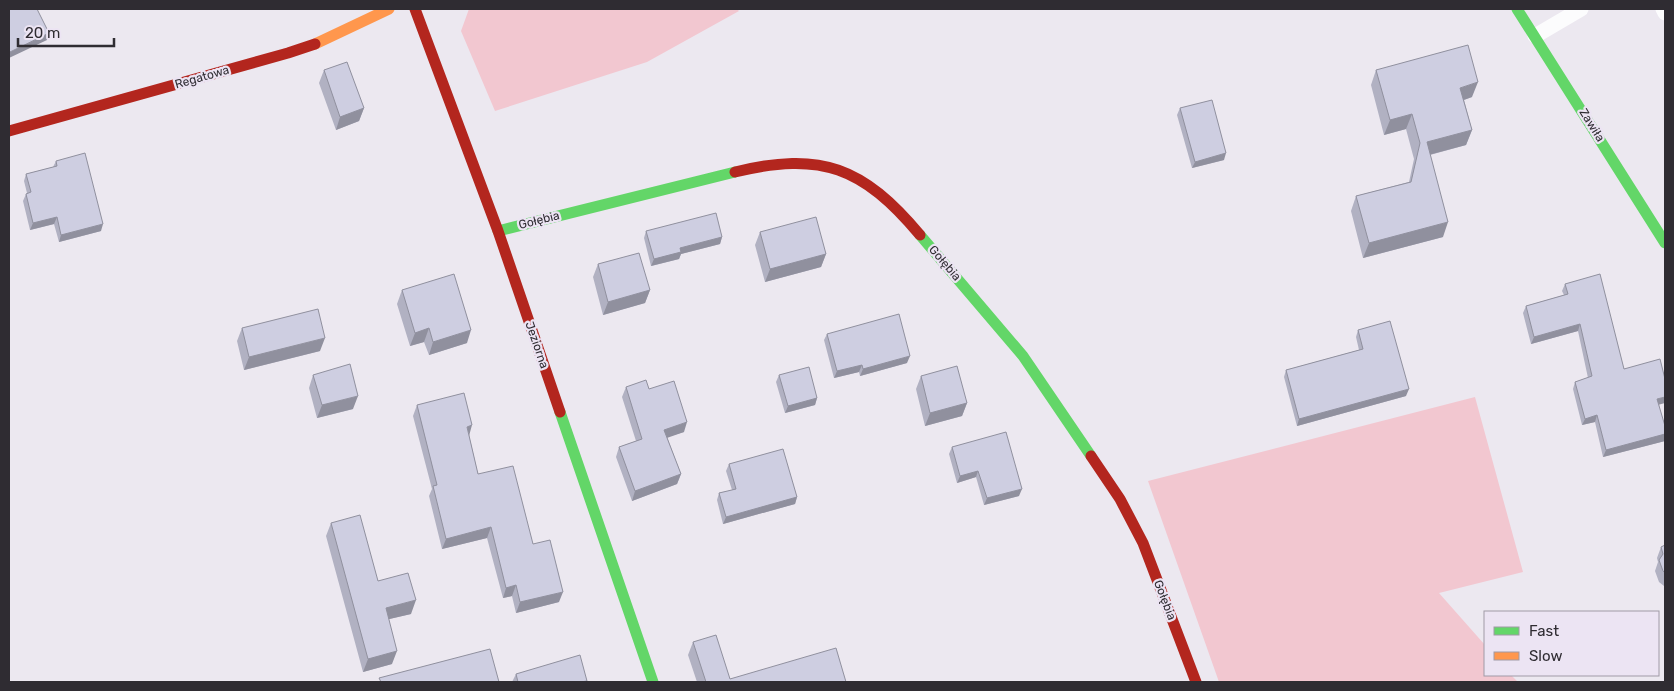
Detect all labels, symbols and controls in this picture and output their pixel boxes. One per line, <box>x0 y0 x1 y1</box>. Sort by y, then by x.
scale bar <box>18 15 114 47</box>
text: 20 m <box>25 24 60 42</box>
street label: Regatowa <box>173 63 231 91</box>
street label: Zawiła <box>1576 106 1608 144</box>
street label: Gołębia <box>517 208 561 232</box>
street label: Gołębia <box>926 243 964 283</box>
street label: Jeziorna <box>522 320 552 370</box>
street label: Gołębia <box>1151 578 1179 622</box>
legend <box>1484 611 1659 676</box>
text: Fast <box>1529 622 1559 640</box>
text: Slow <box>1529 647 1562 665</box>

